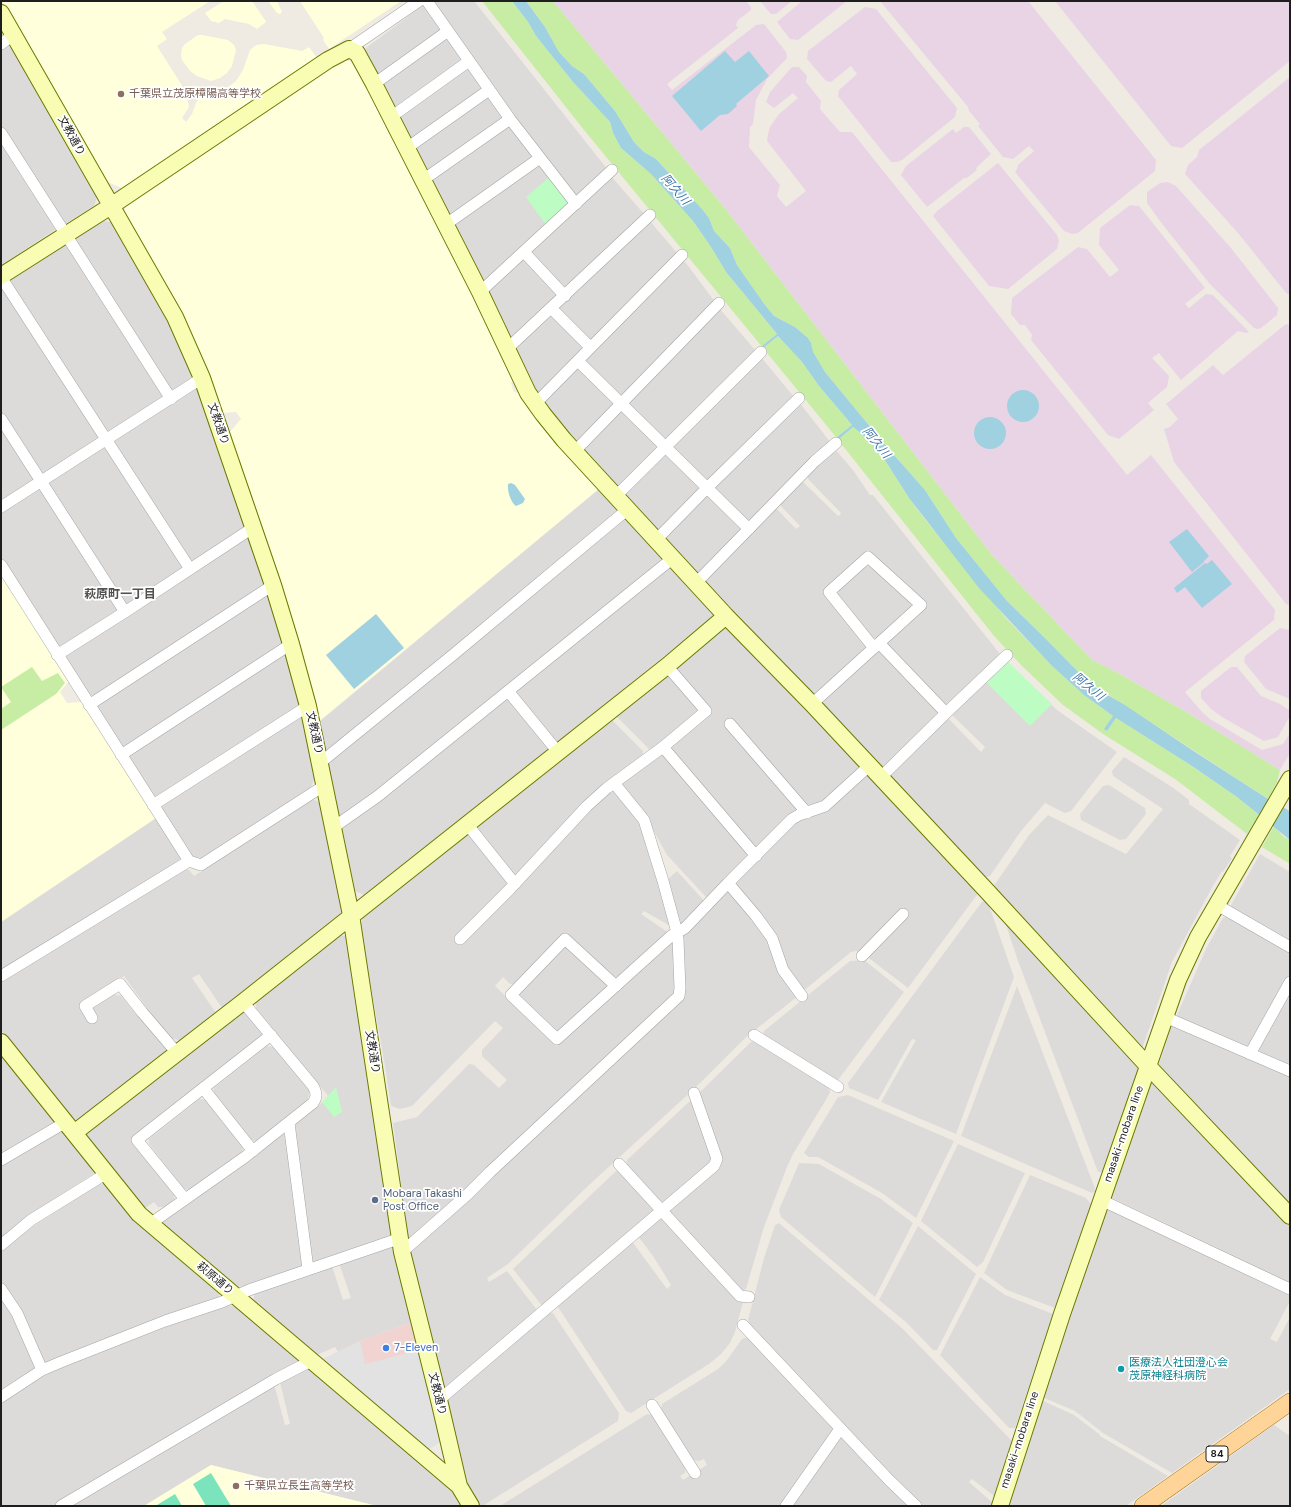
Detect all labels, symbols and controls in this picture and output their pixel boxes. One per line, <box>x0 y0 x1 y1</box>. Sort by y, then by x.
place label: 千葉県立茂原樟陽高等学校 <box>129 87 261 101</box>
marker: 千葉県立茂原樟陽高等学校 <box>116 89 126 99</box>
street label: 文教通り <box>55 114 87 158</box>
water label: 阿久川 <box>658 172 692 208</box>
street label: 文教通り <box>205 401 231 447</box>
water label: 阿久川 <box>859 424 893 462</box>
district label: 萩原町一丁目 <box>84 588 156 602</box>
water label: 阿久川 <box>1069 670 1107 704</box>
street label: 文教通り <box>303 710 325 756</box>
street label: 文教通り <box>362 1029 382 1075</box>
street label: masaki-mobara line <box>1101 1084 1147 1184</box>
place label: Mobara Takashi Post Office <box>383 1187 462 1213</box>
marker: Mobara Takashi Post Office <box>370 1195 380 1205</box>
street label: 萩原通り <box>194 1260 236 1298</box>
place label: 7-Eleven <box>394 1341 438 1355</box>
marker: 7-Eleven <box>381 1343 391 1353</box>
place label: 医療法人社団澄心会 茂原神経科病院 <box>1129 1356 1228 1382</box>
marker: 医療法人社団澄心会 茂原神経科病院 <box>1116 1364 1126 1374</box>
street label: 文教通り <box>425 1371 449 1417</box>
street label: masaki-mobara line <box>998 1390 1042 1490</box>
road number: 84 <box>1206 1446 1228 1462</box>
place label: 千葉県立長生高等学校 <box>244 1479 354 1493</box>
marker: 千葉県立長生高等学校 <box>231 1481 241 1491</box>

